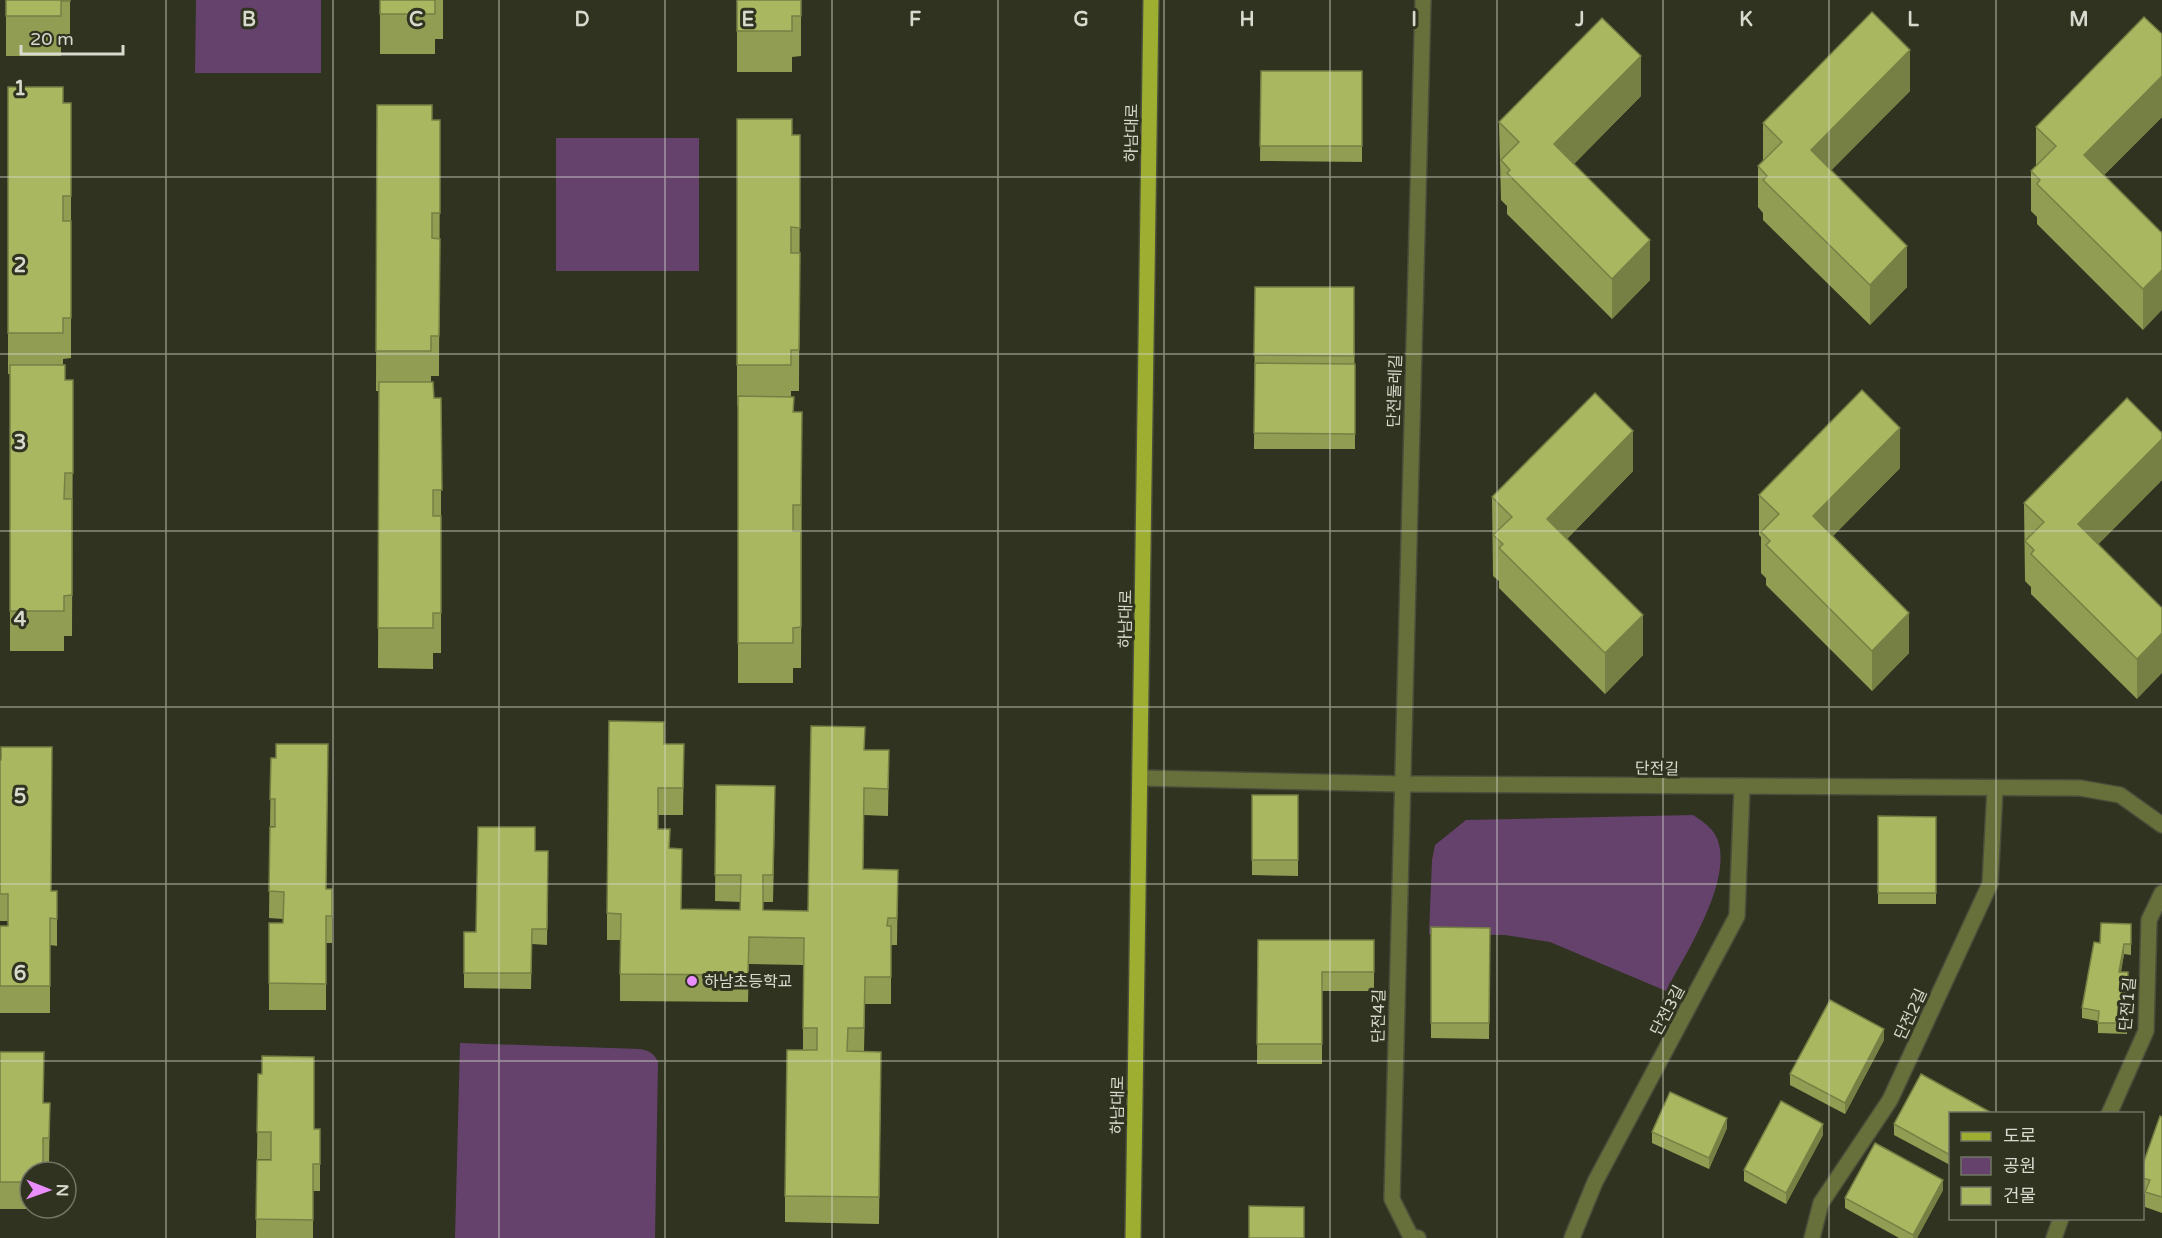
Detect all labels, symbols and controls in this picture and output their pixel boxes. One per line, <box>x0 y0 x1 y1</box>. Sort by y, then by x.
text: B <box>242 8 256 32</box>
text: C <box>409 8 423 32</box>
text: D <box>574 8 590 32</box>
text: E <box>742 8 755 32</box>
text: F <box>909 8 921 32</box>
text: G <box>1073 8 1089 32</box>
text: H <box>1239 8 1255 32</box>
text: I <box>1411 8 1417 32</box>
text: J <box>1574 8 1585 32</box>
text: K <box>1739 8 1753 32</box>
text: L <box>1907 8 1919 32</box>
text: M <box>2069 8 2089 32</box>
scale bar <box>21 18 123 56</box>
text: 20 m <box>30 28 74 50</box>
text: 1 <box>14 77 26 101</box>
street label: 하남대로 <box>1121 103 1143 163</box>
text: 2 <box>14 254 26 278</box>
street label: 단전둘레길 <box>1384 354 1406 428</box>
text: 3 <box>14 431 26 455</box>
street label: 하남대로 <box>1115 589 1137 649</box>
text: 4 <box>14 608 27 632</box>
street label: 단전길 <box>1635 759 1679 779</box>
text: 5 <box>14 785 26 809</box>
text: 6 <box>14 962 26 986</box>
place label: 하남초등학교 <box>704 972 792 992</box>
marker: 하남초등학교 <box>685 974 699 988</box>
street label: 단전1길 <box>2116 976 2140 1032</box>
street label: 단전3길 <box>1646 982 1689 1039</box>
street label: 단전2길 <box>1890 986 1931 1043</box>
street label: 단전4길 <box>1369 989 1389 1043</box>
street label: 하남대로 <box>1107 1075 1129 1135</box>
legend <box>1949 1112 2144 1220</box>
text: 도로 <box>2003 1125 2036 1147</box>
text: 공원 <box>2003 1155 2036 1177</box>
north arrow <box>18 1160 78 1220</box>
text: N <box>52 1184 72 1197</box>
text: 건물 <box>2003 1185 2036 1207</box>

